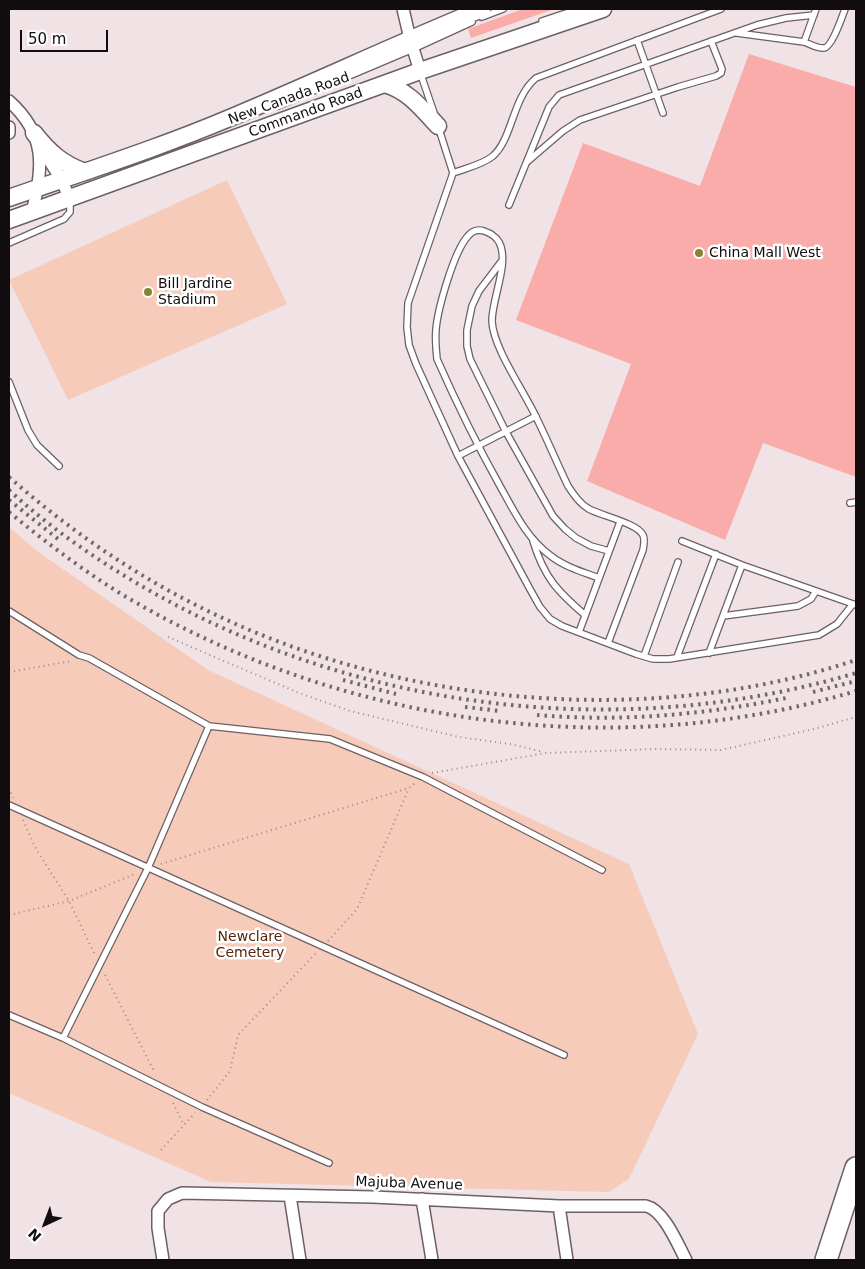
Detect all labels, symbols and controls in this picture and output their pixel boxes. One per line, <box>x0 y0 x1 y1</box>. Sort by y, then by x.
scale bar <box>22 20 110 52</box>
text: 50 m <box>28 30 66 48</box>
street label: New Canada Road <box>226 69 352 129</box>
street label: Commando Road <box>247 85 365 141</box>
place label: China Mall West <box>709 245 821 261</box>
marker: China Mall West <box>693 247 705 259</box>
place label: Bill Jardine Stadium <box>158 276 232 308</box>
marker: Bill Jardine Stadium <box>142 286 154 298</box>
park label: Newclare Cemetery <box>216 929 284 962</box>
street label: Majuba Avenue <box>355 1174 463 1194</box>
north arrow <box>20 1199 70 1249</box>
text: N <box>25 1225 45 1245</box>

